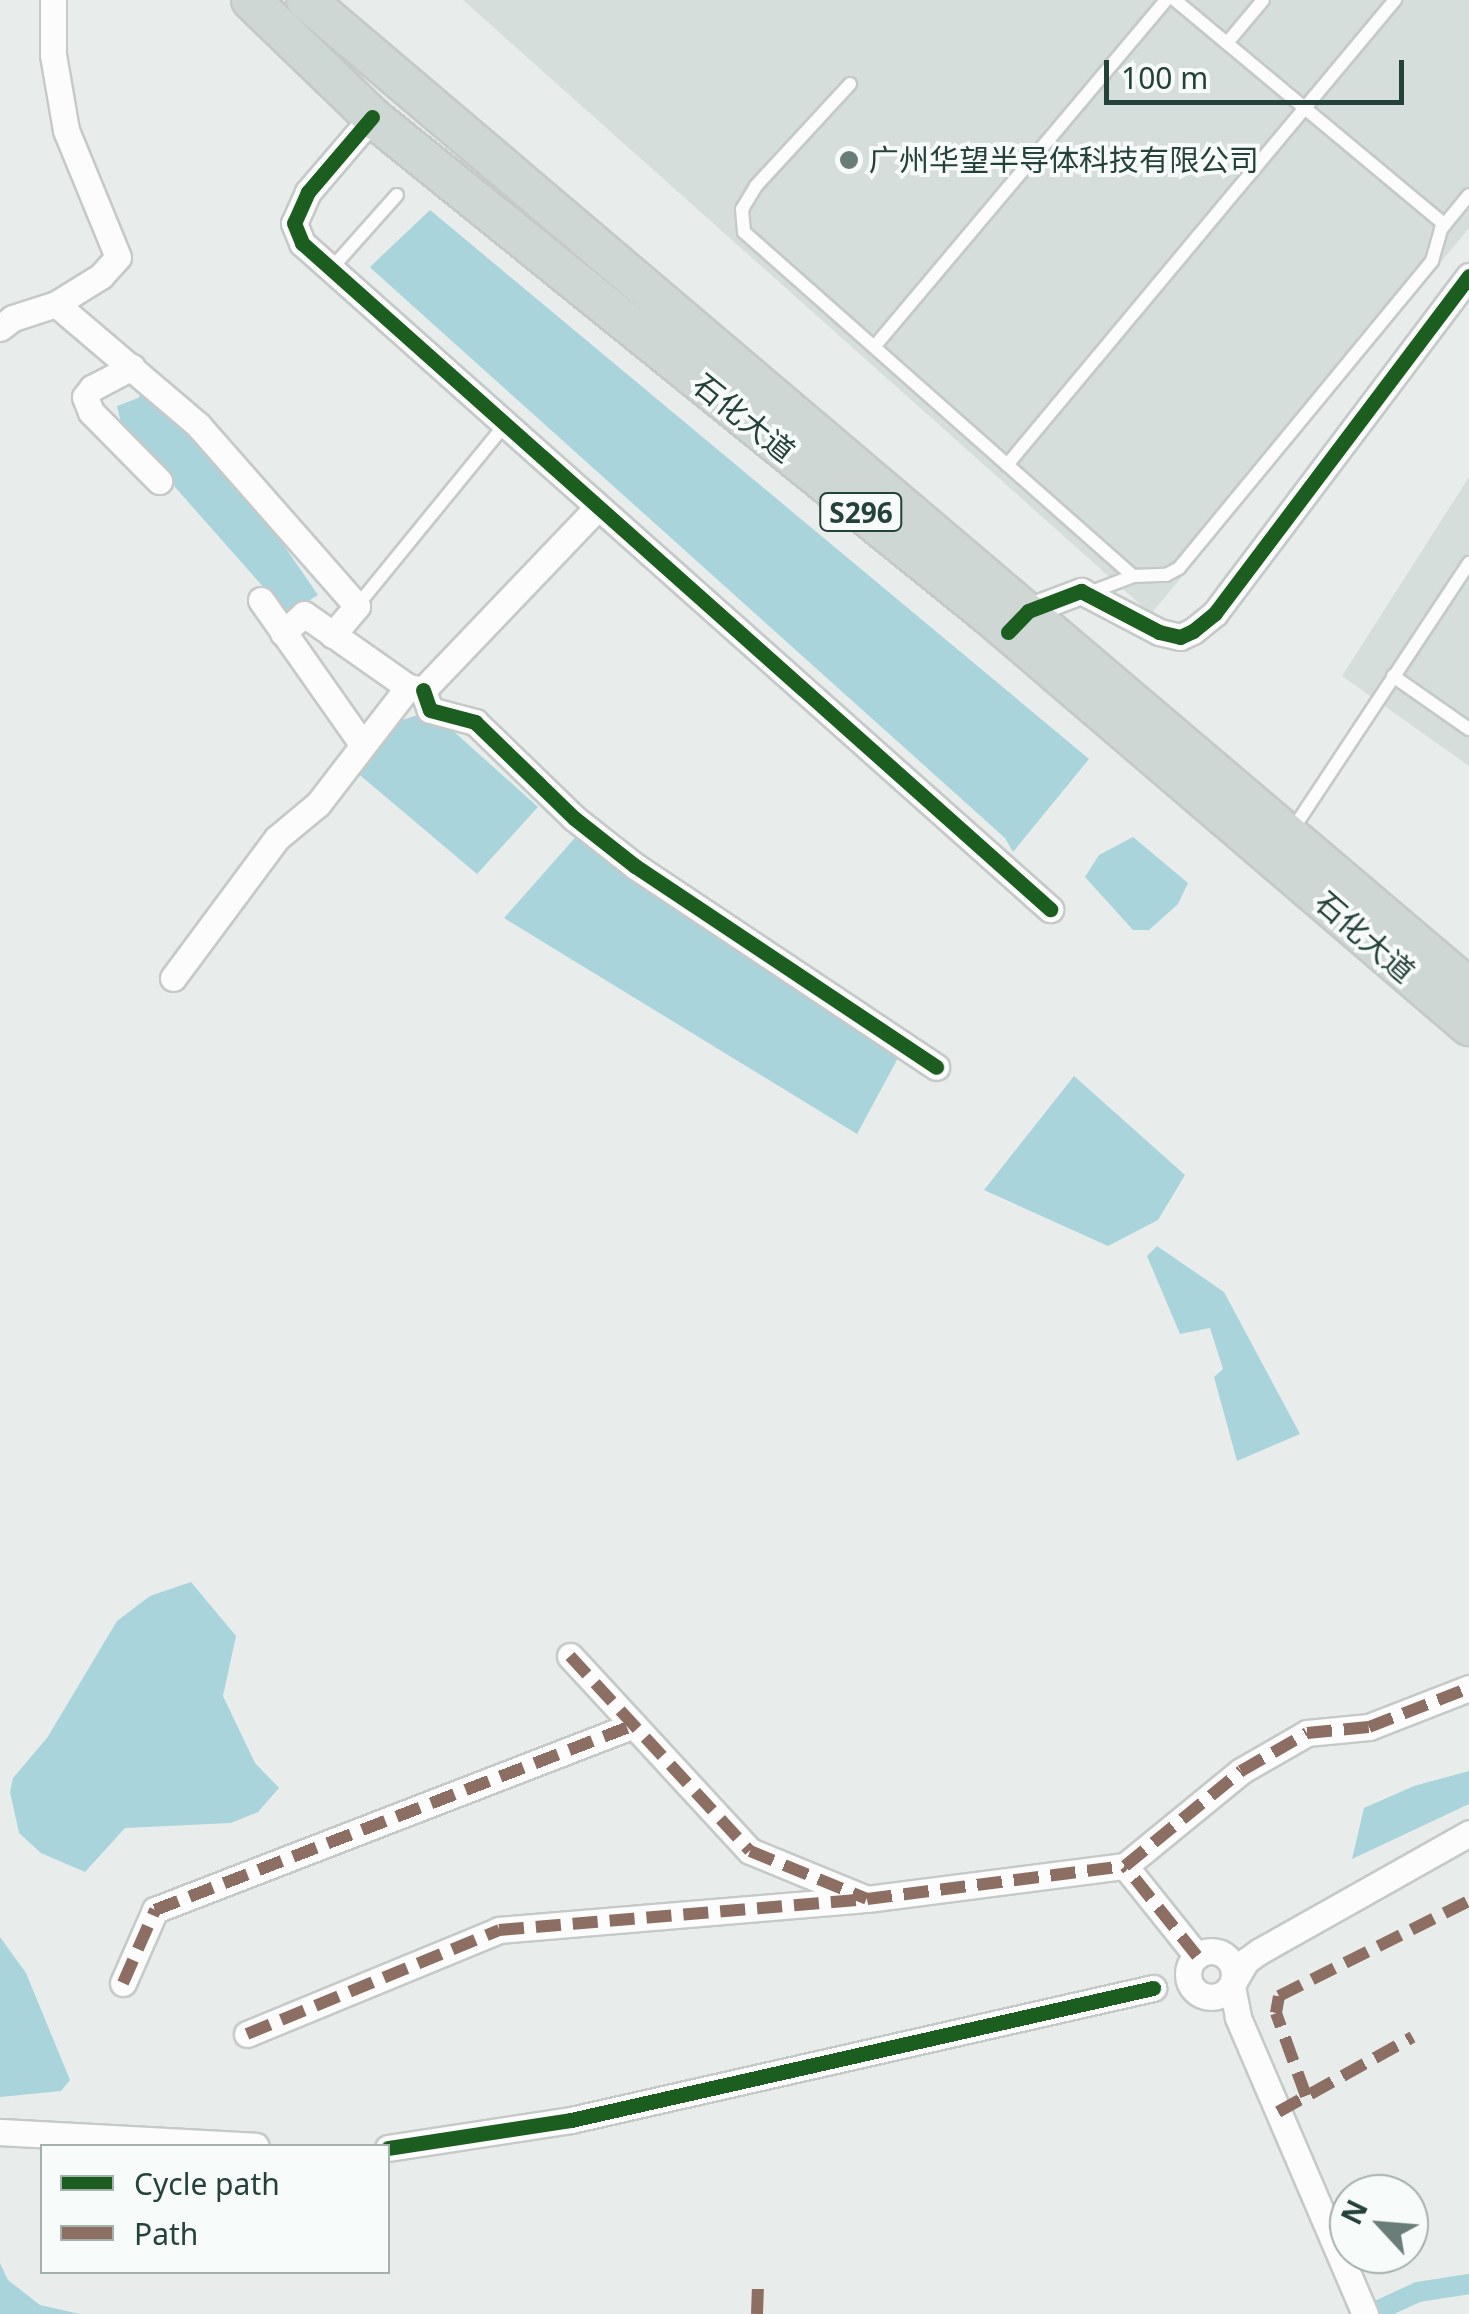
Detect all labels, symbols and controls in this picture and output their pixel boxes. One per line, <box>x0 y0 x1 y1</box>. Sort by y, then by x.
scale bar <box>1109 40 1409 102</box>
text: 100 m <box>1121 57 1208 98</box>
place label: 广州华望半导体科技有限公司 <box>869 142 1259 178</box>
marker: 广州华望半导体科技有限公司 <box>838 149 860 171</box>
street label: 石化大道 <box>686 366 802 470</box>
road number: S296 <box>818 489 904 535</box>
street label: 石化大道 <box>1308 884 1422 990</box>
legend <box>40 2144 390 2274</box>
text: Cycle path <box>134 2163 280 2204</box>
north arrow <box>1329 2174 1429 2274</box>
text: N <box>1332 2193 1376 2230</box>
text: Path <box>134 2213 198 2254</box>

